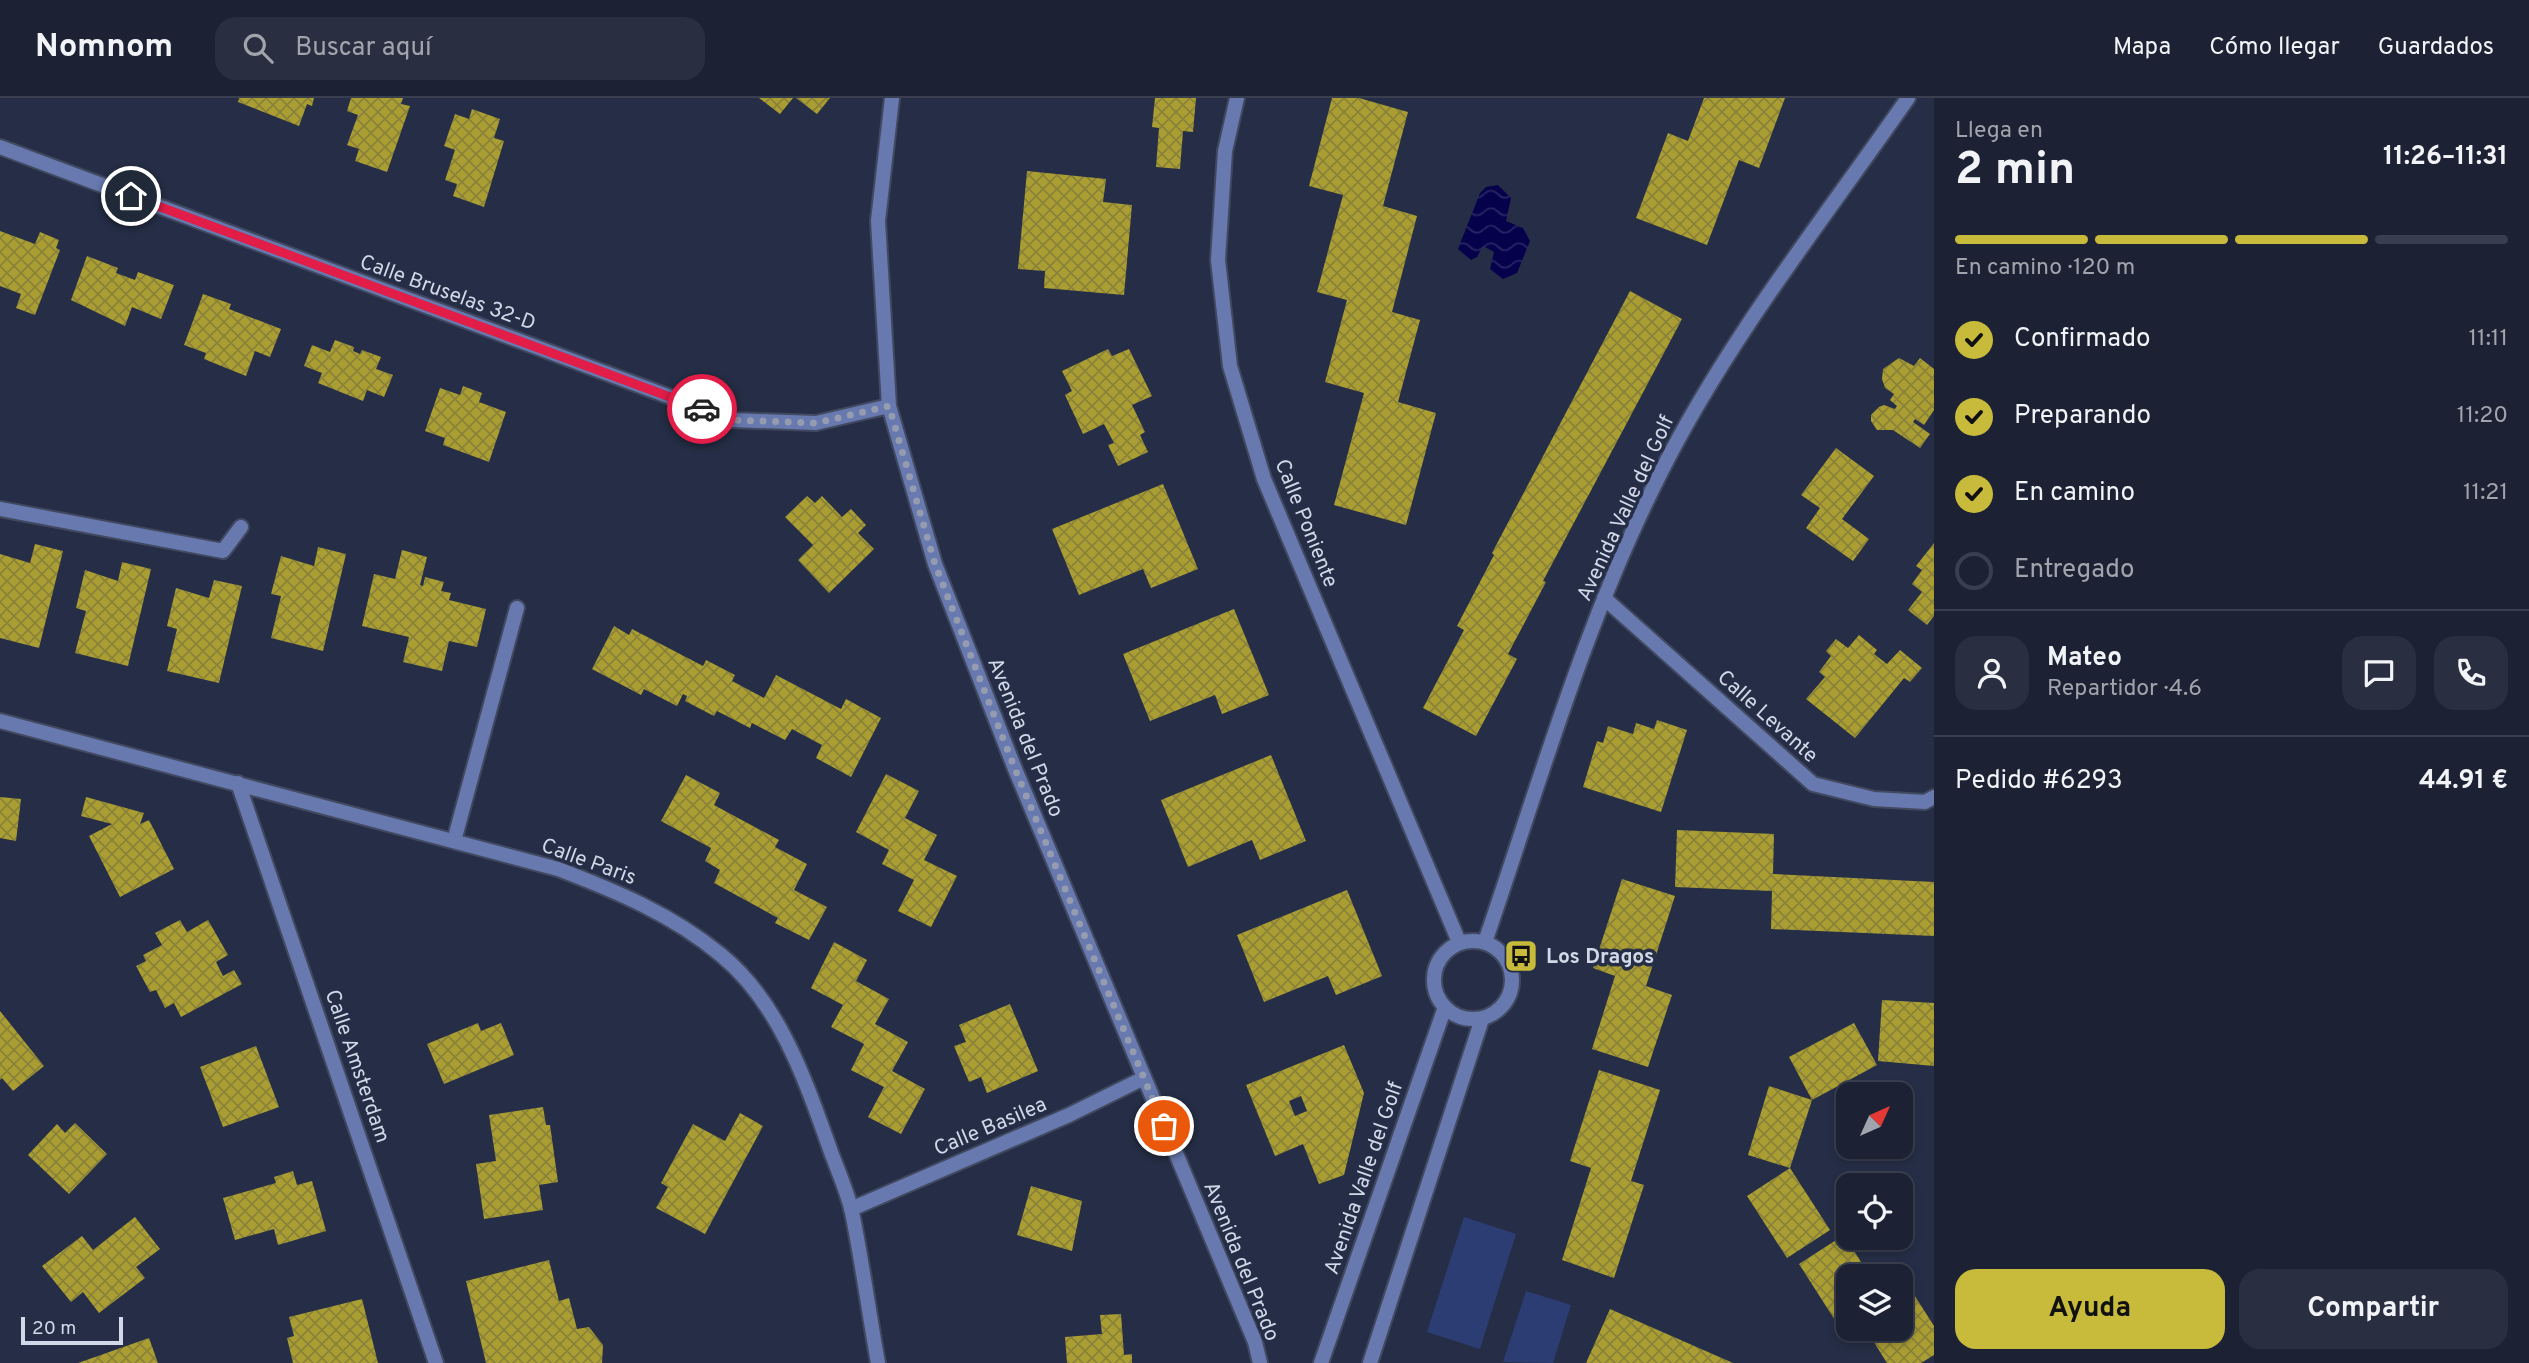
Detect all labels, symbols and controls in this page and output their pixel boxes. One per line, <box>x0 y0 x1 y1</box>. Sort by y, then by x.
search box <box>215 17 705 80</box>
text: Nomnom <box>35 27 173 69</box>
icon: search <box>239 29 277 67</box>
text: Buscar aquí <box>295 32 432 65</box>
text: Mapa <box>2113 33 2171 63</box>
text: Cómo llegar <box>2209 33 2340 63</box>
text: Guardados <box>2378 33 2494 63</box>
text: Llega en <box>1955 117 2043 146</box>
text: 11:26–11:31 <box>2383 141 2508 174</box>
text: 2 min <box>1955 142 2075 201</box>
pin <box>101 166 161 226</box>
icon: home <box>112 177 150 215</box>
street label: Calle Bruselas 32-D <box>356 249 539 338</box>
text: En camino · 120 m <box>1955 254 2135 283</box>
icon: check <box>1955 321 1993 359</box>
text: Confirmado <box>2014 323 2151 356</box>
text: 11:11 <box>2469 325 2508 354</box>
courier <box>667 374 737 444</box>
icon: car <box>683 390 721 428</box>
icon: check <box>1955 398 1993 436</box>
text: Preparando <box>2014 400 2151 433</box>
text: 11:20 <box>2457 402 2508 431</box>
street label: Avenida Valle del Golf <box>1571 411 1681 606</box>
street label: Calle Poniente <box>1268 455 1344 592</box>
icon: check <box>1955 475 1993 513</box>
text: En camino <box>2014 477 2135 510</box>
text: 11:21 <box>2463 479 2508 508</box>
text: Entregado <box>2014 554 2134 587</box>
button: person <box>1955 636 2029 710</box>
button: chat <box>2342 636 2416 710</box>
button: phone <box>2434 636 2508 710</box>
text: Mateo <box>2047 642 2122 675</box>
street label: Avenida del Prado <box>980 654 1069 821</box>
street label: Calle Levante <box>1711 665 1823 770</box>
text: Repartidor · 4.6 <box>2047 675 2202 704</box>
text: Pedido #6293 <box>1955 765 2123 798</box>
text: 44.91 € <box>2419 765 2508 798</box>
street label: Calle Paris <box>537 833 640 892</box>
bus stop icon: Los Dragos <box>1502 937 1540 975</box>
place label: Los Dragos <box>1546 944 1654 971</box>
street label: Calle Amsterdam <box>318 986 395 1147</box>
street label: Avenida Valle del Golf <box>1319 1079 1410 1278</box>
north arrow <box>1836 1082 1913 1158</box>
map controls <box>1836 1082 1913 1341</box>
street label: Calle Basilea <box>930 1092 1051 1163</box>
pin <box>1134 1096 1194 1156</box>
icon: bag <box>1145 1107 1183 1145</box>
button: locate <box>1836 1173 1913 1250</box>
street label: Avenida del Prado <box>1196 1178 1285 1345</box>
button: layers <box>1836 1264 1913 1341</box>
button: Ayuda <box>1955 1269 2225 1349</box>
button: Compartir <box>2239 1269 2508 1349</box>
scale bar <box>21 1314 122 1346</box>
text: 20 m <box>32 1317 76 1341</box>

